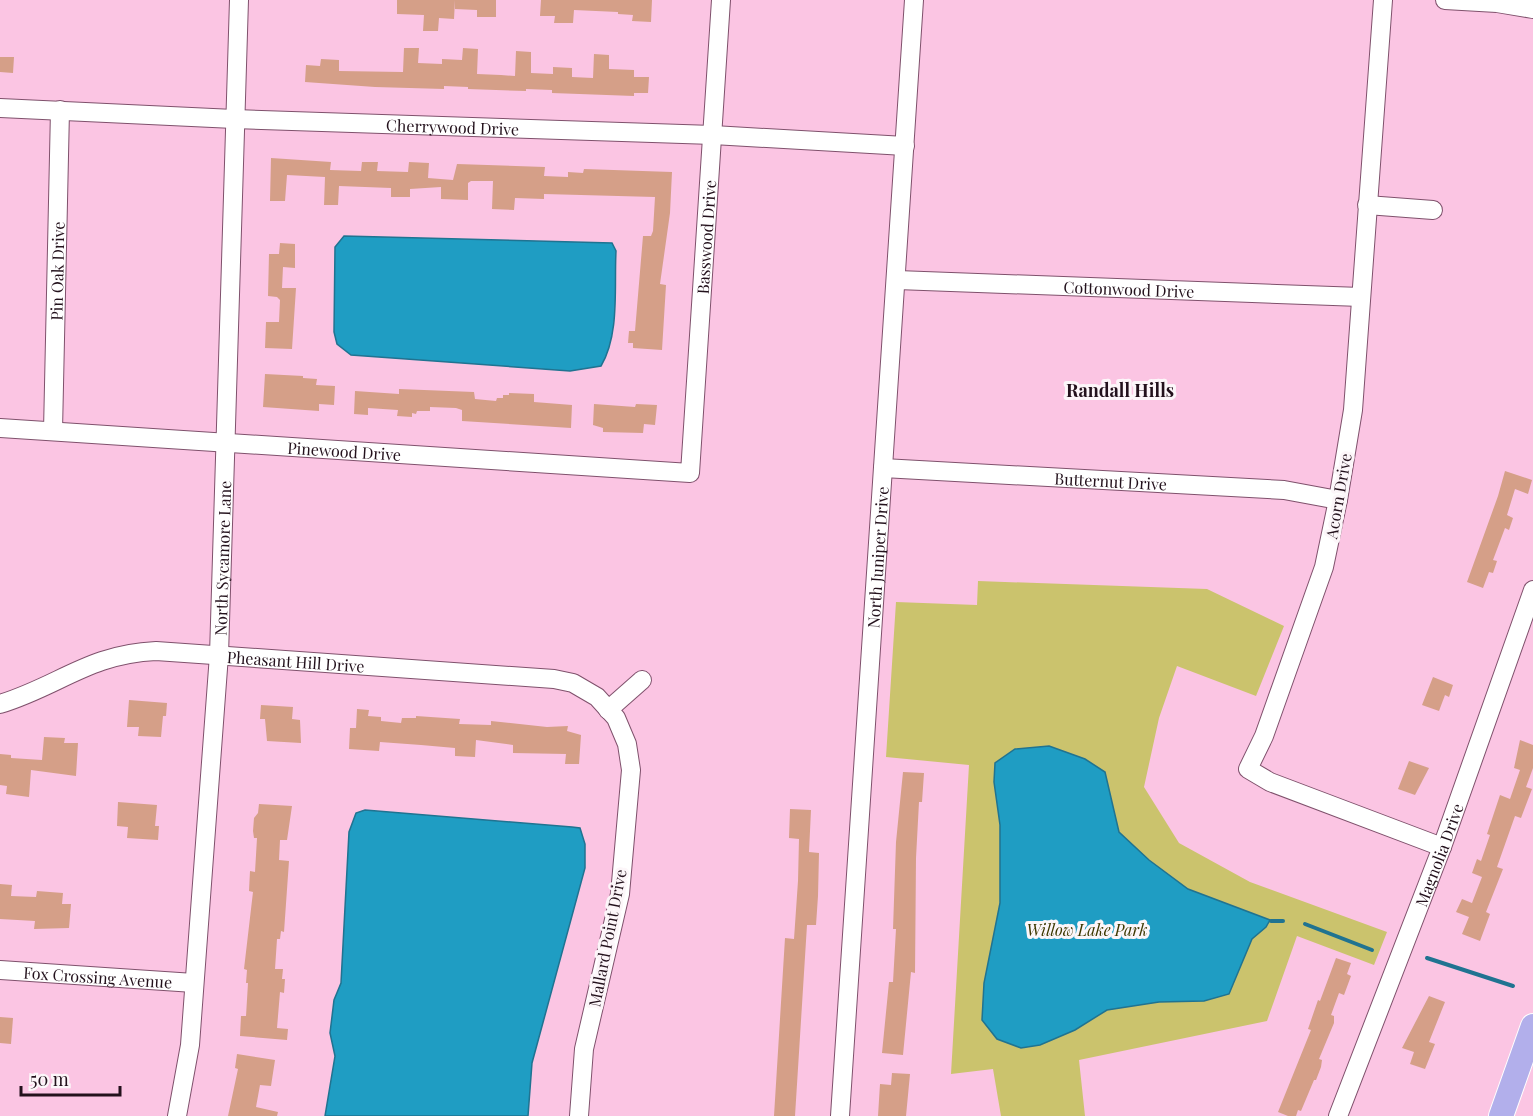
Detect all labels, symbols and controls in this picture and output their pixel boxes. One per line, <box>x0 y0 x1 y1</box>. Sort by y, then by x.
street label: Cherrywood Drive <box>386 114 519 139</box>
street label: Basswood Drive <box>691 179 720 295</box>
street label: Pin Oak Drive <box>45 221 68 321</box>
street label: Cottonwood Drive <box>1063 276 1195 301</box>
district label: Randall Hills <box>1066 378 1174 402</box>
street label: Pinewood Drive <box>287 436 402 465</box>
street label: Acorn Drive <box>1320 452 1356 541</box>
street label: Butternut Drive <box>1054 467 1167 494</box>
street label: North Sycamore Lane <box>209 480 235 636</box>
street label: North Juniper Drive <box>862 486 892 629</box>
street label: Pheasant Hill Drive <box>226 646 365 676</box>
street label: Magnolia Drive <box>1410 800 1467 909</box>
street label: Mallard Point Drive <box>583 867 631 1009</box>
park label: Willow Lake Park <box>1027 919 1147 940</box>
street label: Fox Crossing Avenue <box>23 961 173 992</box>
scale bar <box>21 1059 120 1097</box>
text: 50 m <box>30 1067 69 1091</box>

